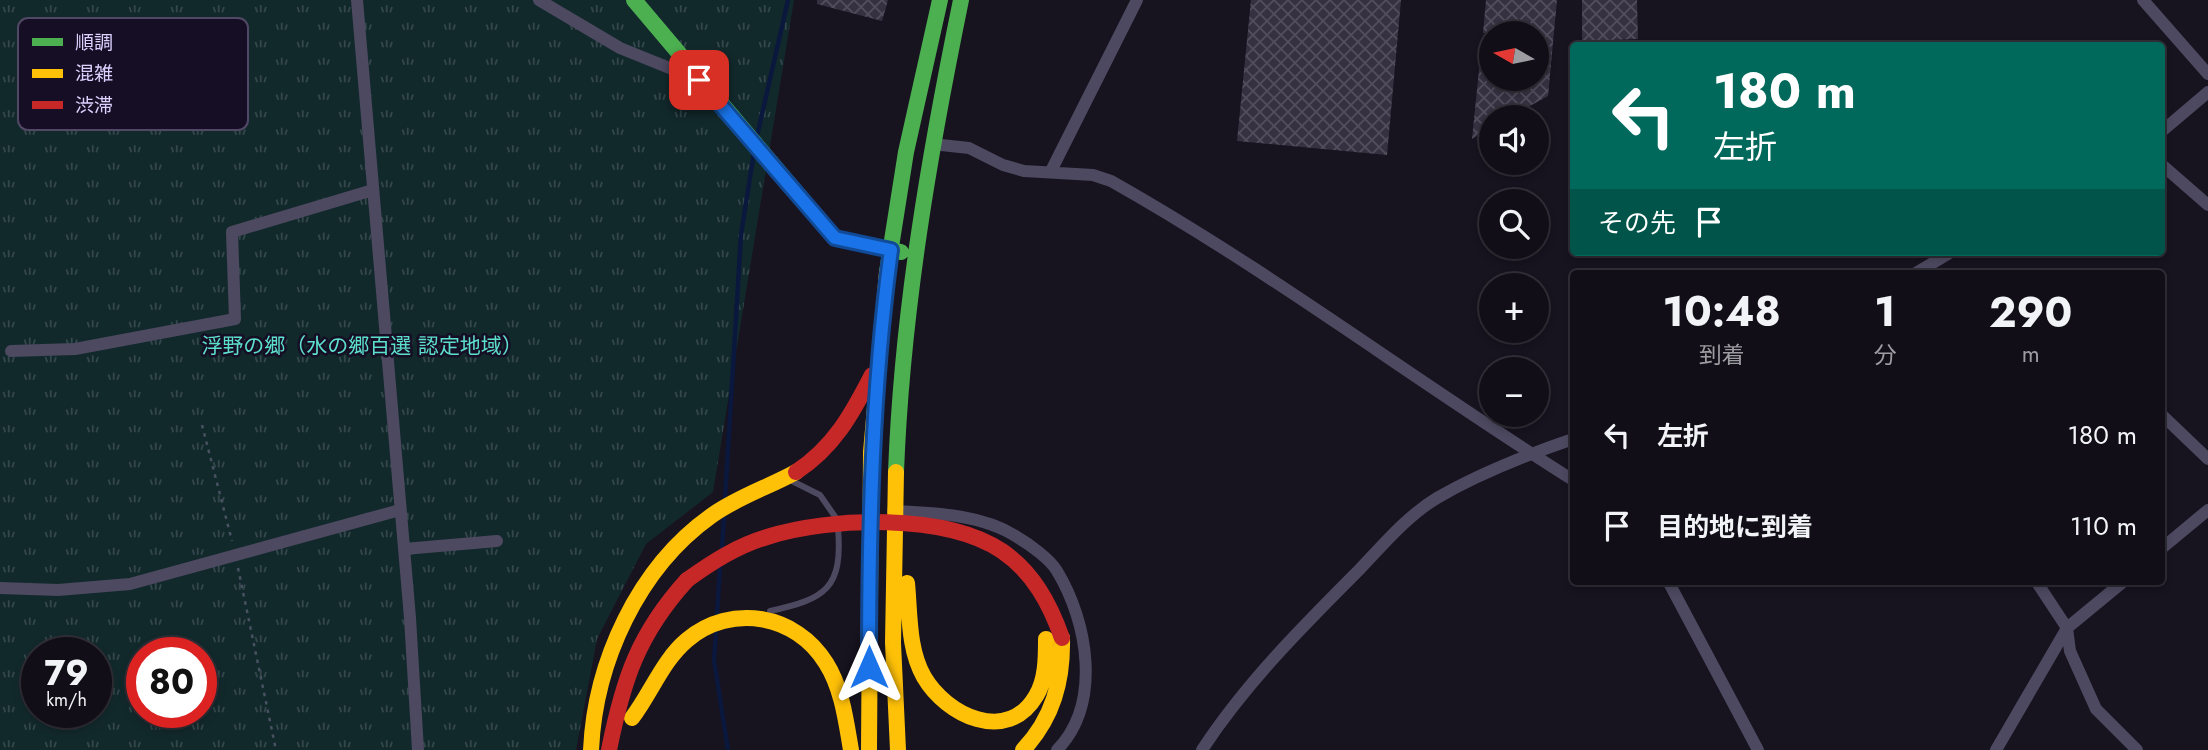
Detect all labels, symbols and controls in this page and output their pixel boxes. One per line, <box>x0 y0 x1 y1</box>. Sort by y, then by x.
legend <box>18 18 248 130</box>
north arrow <box>1479 21 1549 91</box>
map controls <box>1479 21 1549 427</box>
text: 順調 <box>75 29 113 56</box>
pin <box>669 50 729 110</box>
text: 180 m <box>1713 56 1856 126</box>
text: 混雑 <box>75 60 113 87</box>
icon: arrive <box>680 61 718 99</box>
icon: left <box>1598 70 1689 161</box>
text: 渋滞 <box>75 92 113 119</box>
button: sound <box>1479 105 1549 175</box>
text: 左折 <box>1713 124 1777 170</box>
button: search <box>1479 189 1549 259</box>
icon: arrive <box>1690 203 1728 241</box>
text: その先 <box>1598 204 1676 242</box>
button: + <box>1479 273 1549 343</box>
text: 10:48 <box>1663 281 1781 342</box>
text: 1 <box>1874 281 1896 342</box>
text: 290 <box>1989 282 2072 343</box>
park label: 浮野の郷（水の郷百選 認定地域） <box>201 331 523 361</box>
text: m <box>2022 337 2040 371</box>
text: 到着 <box>1699 338 1745 372</box>
text: 分 <box>1873 338 1896 372</box>
button: − <box>1479 357 1549 427</box>
icon: left <box>1598 416 1636 454</box>
text: 180 m <box>2067 416 2137 454</box>
text: 左折 <box>1657 417 1709 455</box>
icon: arrive <box>1598 507 1636 545</box>
text: 110 m <box>2070 507 2137 545</box>
text: 目的地に到着 <box>1657 508 1813 546</box>
position arrow <box>832 630 906 704</box>
speed limit sign: 80 <box>126 637 217 728</box>
text: 79 <box>44 648 89 698</box>
text: km/h <box>46 687 87 713</box>

